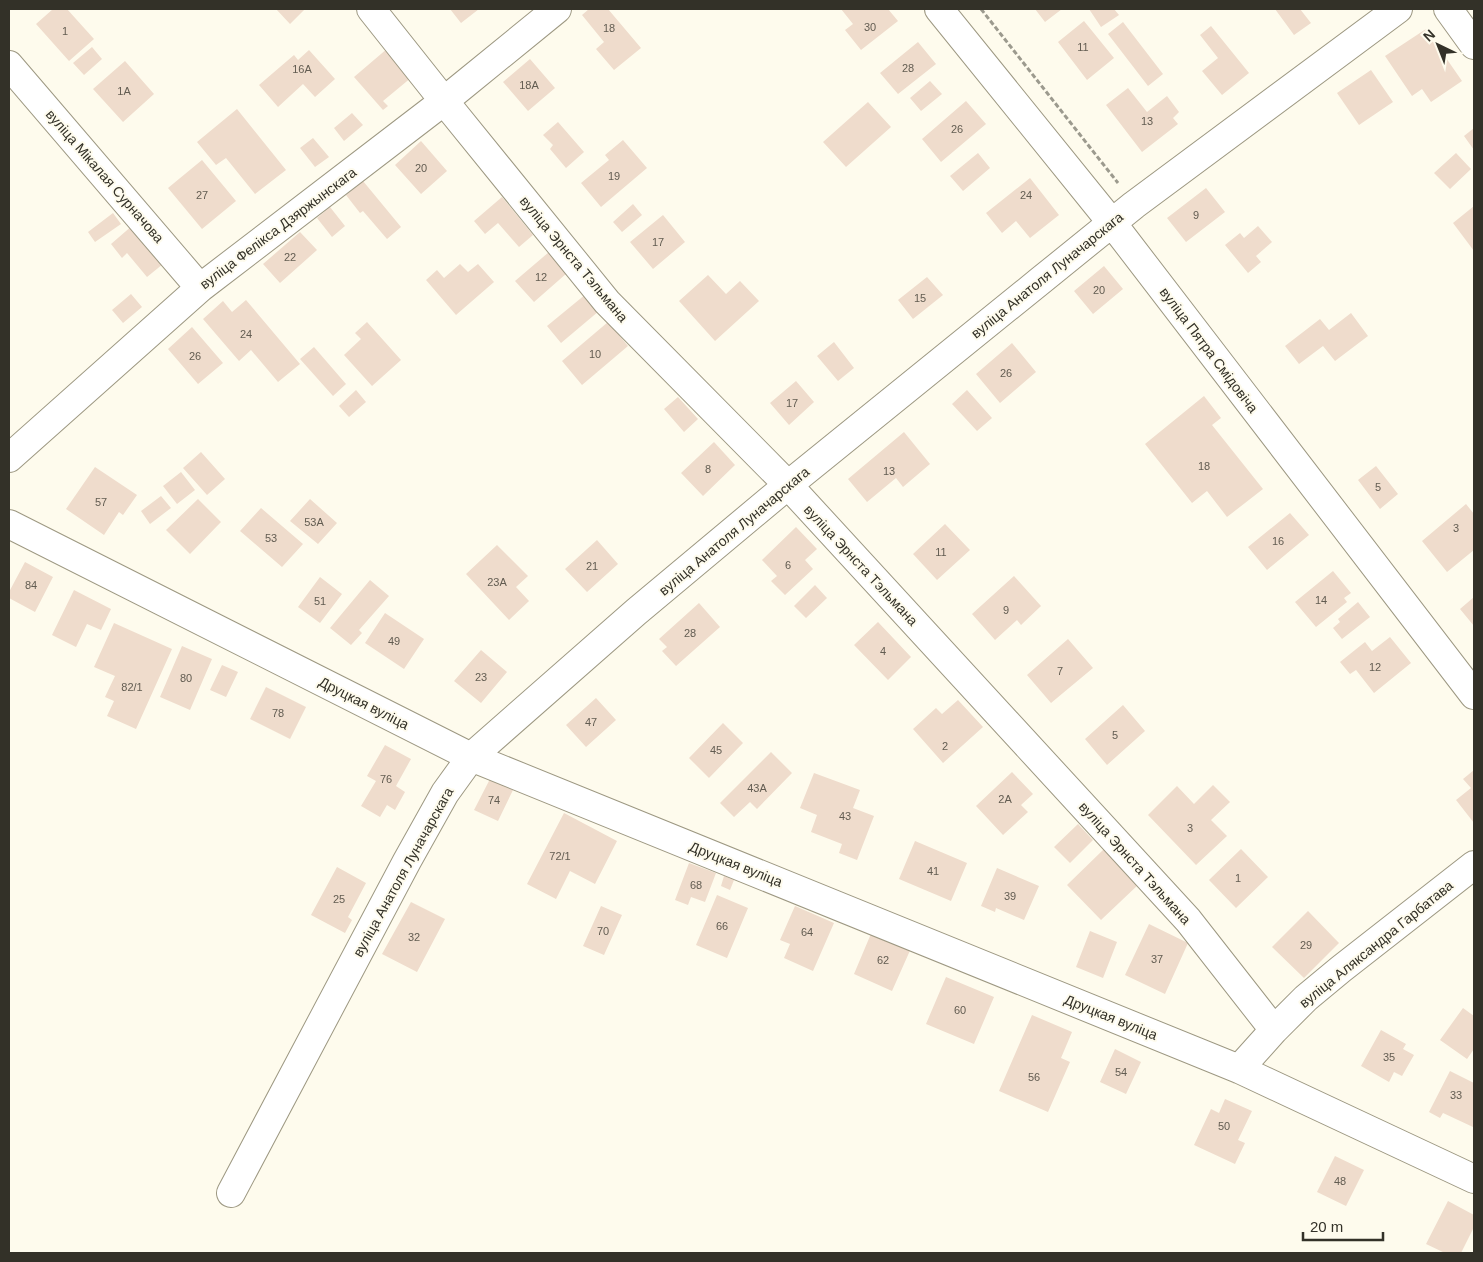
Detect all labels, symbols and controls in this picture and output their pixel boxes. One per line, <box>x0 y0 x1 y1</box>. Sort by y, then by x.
north arrow <box>1413 20 1463 70</box>
house number: 30 <box>864 21 876 33</box>
house number: 18 <box>603 22 615 34</box>
house number: 1 <box>62 25 68 37</box>
text: N <box>1420 26 1438 45</box>
house number: 11 <box>1077 41 1089 53</box>
house number: 28 <box>902 62 914 74</box>
house number: 16А <box>292 63 312 75</box>
house number: 18А <box>519 79 539 91</box>
house number: 1А <box>117 85 131 97</box>
street label: вуліца Мікалая Сурначова <box>43 106 167 246</box>
house number: 13 <box>1141 115 1153 127</box>
house number: 26 <box>951 123 963 135</box>
house number: 20 <box>415 162 427 174</box>
street label: вуліца Фелікса Дзяржынскага <box>197 164 360 292</box>
house number: 19 <box>608 170 620 182</box>
house number: 27 <box>196 189 208 201</box>
house number: 24 <box>1020 189 1032 201</box>
street label: вуліца Эрнста Тэльмана <box>517 193 631 325</box>
street label: вуліца Анатоля Луначарскага <box>968 209 1126 341</box>
house number: 9 <box>1193 209 1199 221</box>
house number: 17 <box>652 236 664 248</box>
house number: 22 <box>284 251 296 263</box>
house number: 12 <box>535 271 547 283</box>
house number: 20 <box>1093 284 1105 296</box>
street label: вуліца Пятра Смідовіча <box>1157 284 1261 416</box>
house number: 15 <box>914 292 926 304</box>
house number: 24 <box>240 328 252 340</box>
house number: 10 <box>589 348 601 360</box>
house number: 26 <box>189 350 201 362</box>
house number: 26 <box>1000 367 1012 379</box>
house number: 17 <box>786 397 798 409</box>
house number: 18 <box>1198 460 1210 472</box>
street label: вуліца Анатоля Луначарскага <box>656 463 812 598</box>
house number: 8 <box>705 463 711 475</box>
house number: 13 <box>883 465 895 477</box>
house number: 5 <box>1375 481 1381 493</box>
house number: 57 <box>95 496 107 508</box>
street label: вуліца Эрнста Тэльмана <box>801 501 921 629</box>
house number: 53А <box>304 516 324 528</box>
house number: 3 <box>1453 522 1459 534</box>
house number: 53 <box>265 532 277 544</box>
house number: 16 <box>1272 535 1284 547</box>
house number: 11 <box>935 546 947 558</box>
house number: 6 <box>785 559 791 571</box>
house number: 21 <box>586 560 598 572</box>
house number: 23А <box>487 576 507 588</box>
house number: 84 <box>25 579 37 591</box>
house number: 14 <box>1315 594 1327 606</box>
house number: 51 <box>314 595 326 607</box>
house number: 9 <box>1003 604 1009 616</box>
house number: 28 <box>684 627 696 639</box>
house number: 49 <box>388 635 400 647</box>
house number: 4 <box>880 645 886 657</box>
house number: 12 <box>1369 661 1381 673</box>
house number: 7 <box>1057 665 1063 677</box>
house number: 23 <box>475 671 487 683</box>
house number: 80 <box>180 672 192 684</box>
street label: Друцкая вуліца <box>316 673 412 733</box>
house number: 82/1 <box>121 681 143 693</box>
house number: 78 <box>272 707 284 719</box>
house number: 47 <box>585 716 597 728</box>
house number: 5 <box>1112 729 1118 741</box>
house number: 2 <box>942 740 948 752</box>
house number: 45 <box>710 744 722 756</box>
house number: 76 <box>380 773 392 785</box>
house number: 43А <box>747 782 767 794</box>
street label: вуліца Анатоля Луначарскага <box>350 784 456 959</box>
house number: 2А <box>998 793 1012 805</box>
house number: 74 <box>488 794 500 806</box>
street label: вуліца Эрнста Тэльмана <box>1076 799 1194 928</box>
house number: 43 <box>839 810 851 822</box>
house number: 3 <box>1187 822 1193 834</box>
street label: Друцкая вуліца <box>687 838 785 890</box>
house number: 72/1 <box>549 850 571 862</box>
house number: 41 <box>927 865 939 877</box>
house number: 1 <box>1235 872 1241 884</box>
street label: вуліца Аляксандра Гарбатава <box>1296 877 1456 1011</box>
house number: 68 <box>690 879 702 891</box>
house number: 39 <box>1004 890 1016 902</box>
house number: 25 <box>333 893 345 905</box>
house number: 66 <box>716 920 728 932</box>
house number: 70 <box>597 925 609 937</box>
house number: 64 <box>801 926 813 938</box>
house number: 32 <box>408 931 420 943</box>
house number: 29 <box>1300 939 1312 951</box>
house number: 37 <box>1151 953 1163 965</box>
house number: 62 <box>877 954 889 966</box>
street label: Друцкая вуліца <box>1062 991 1160 1043</box>
house number: 60 <box>954 1004 966 1016</box>
house number: 35 <box>1383 1051 1395 1063</box>
house number: 54 <box>1115 1066 1127 1078</box>
house number: 56 <box>1028 1071 1040 1083</box>
house number: 33 <box>1450 1089 1462 1101</box>
house number: 50 <box>1218 1120 1230 1132</box>
house number: 48 <box>1334 1175 1346 1187</box>
scale bar <box>1303 1210 1383 1242</box>
text: 20 m <box>1310 1218 1343 1235</box>

